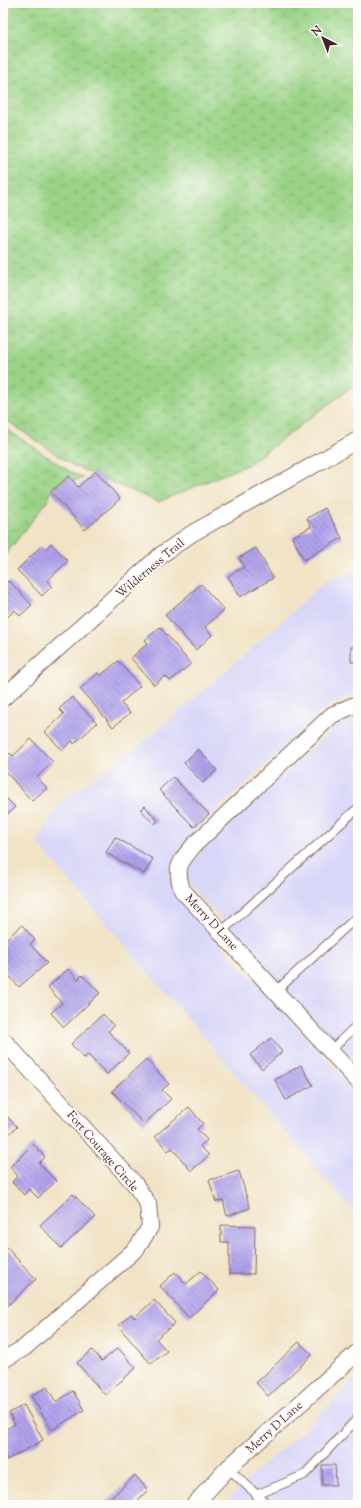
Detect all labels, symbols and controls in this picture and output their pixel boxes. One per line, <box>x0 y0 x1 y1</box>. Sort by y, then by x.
north arrow <box>303 18 343 58</box>
text: N <box>308 22 326 41</box>
street label: Wilderness Trail <box>112 534 189 603</box>
street label: Merry D Lane <box>180 890 242 955</box>
street label: Fort Courage Circle <box>62 1107 143 1196</box>
street label: Merry D Lane <box>242 1397 308 1458</box>

